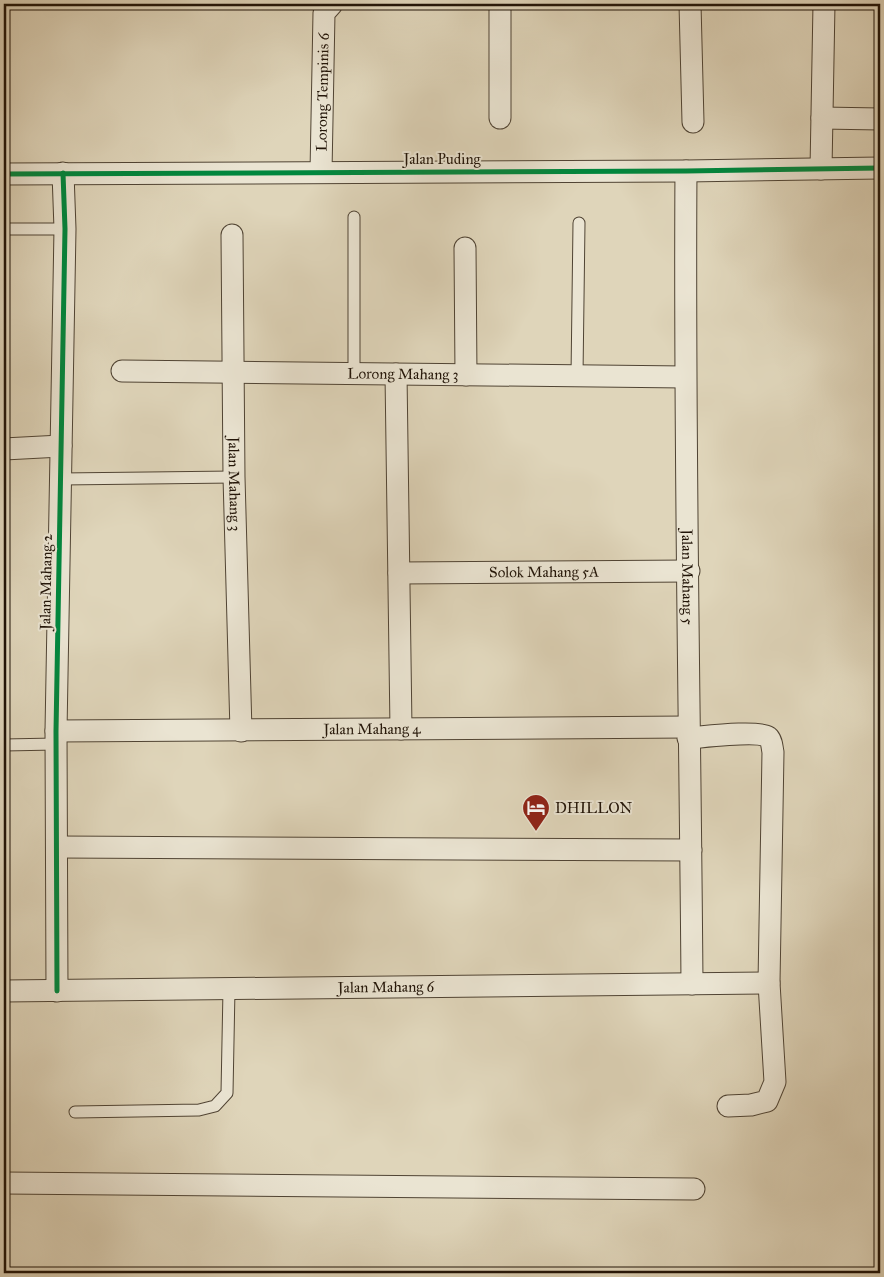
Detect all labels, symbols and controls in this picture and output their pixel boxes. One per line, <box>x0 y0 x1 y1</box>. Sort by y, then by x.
street label: Lorong Tempinis 6 <box>312 31 333 151</box>
street label: Jalan Puding <box>401 150 482 169</box>
street label: Lorong Mahang 3 <box>347 364 459 384</box>
street label: Jalan Mahang 3 <box>224 435 244 532</box>
street label: Jalan Mahang 5 <box>677 527 697 625</box>
street label: Jalan Mahang 2 <box>36 533 57 632</box>
street label: Solok Mahang 5A <box>489 563 599 581</box>
street label: Jalan Mahang 4 <box>321 720 421 739</box>
hotel icon: DHILLON <box>521 793 551 832</box>
place label: DHILLON <box>555 799 632 817</box>
street label: Jalan Mahang 6 <box>336 977 436 998</box>

